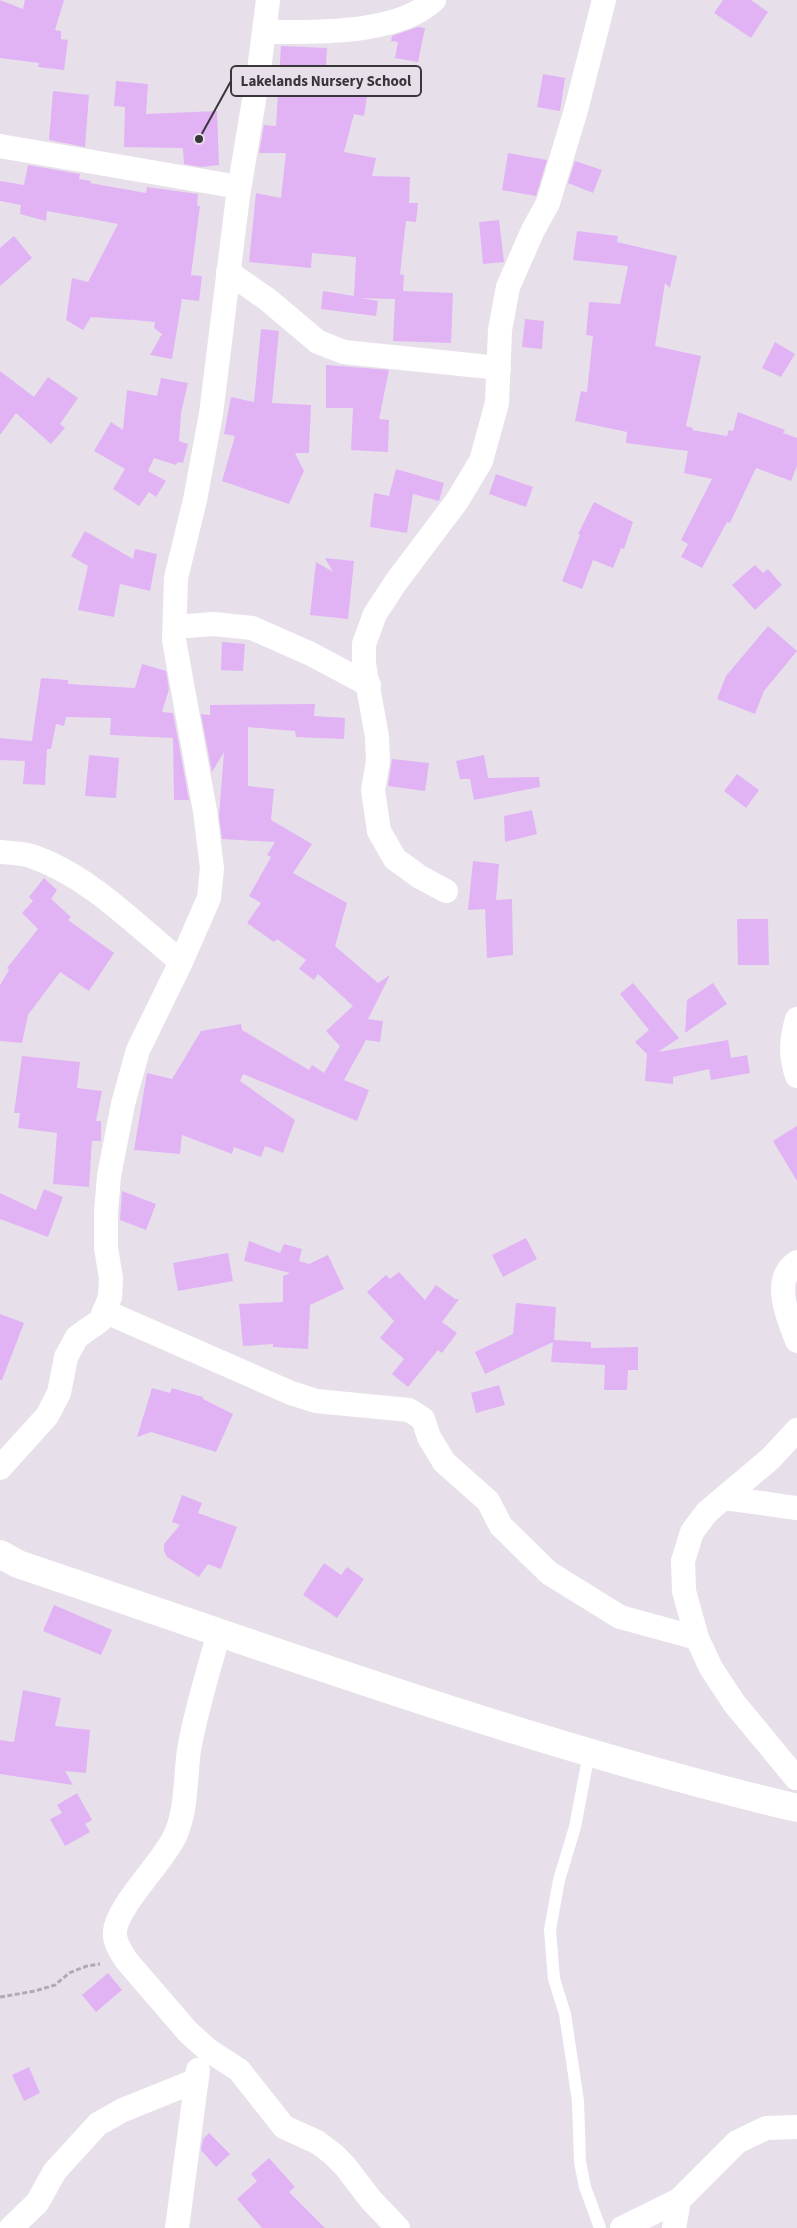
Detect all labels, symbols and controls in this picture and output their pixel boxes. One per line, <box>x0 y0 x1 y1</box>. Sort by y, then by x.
callout: Lakelands Nursery School <box>231 66 421 96</box>
text: Lakelands Nursery School <box>241 71 412 92</box>

